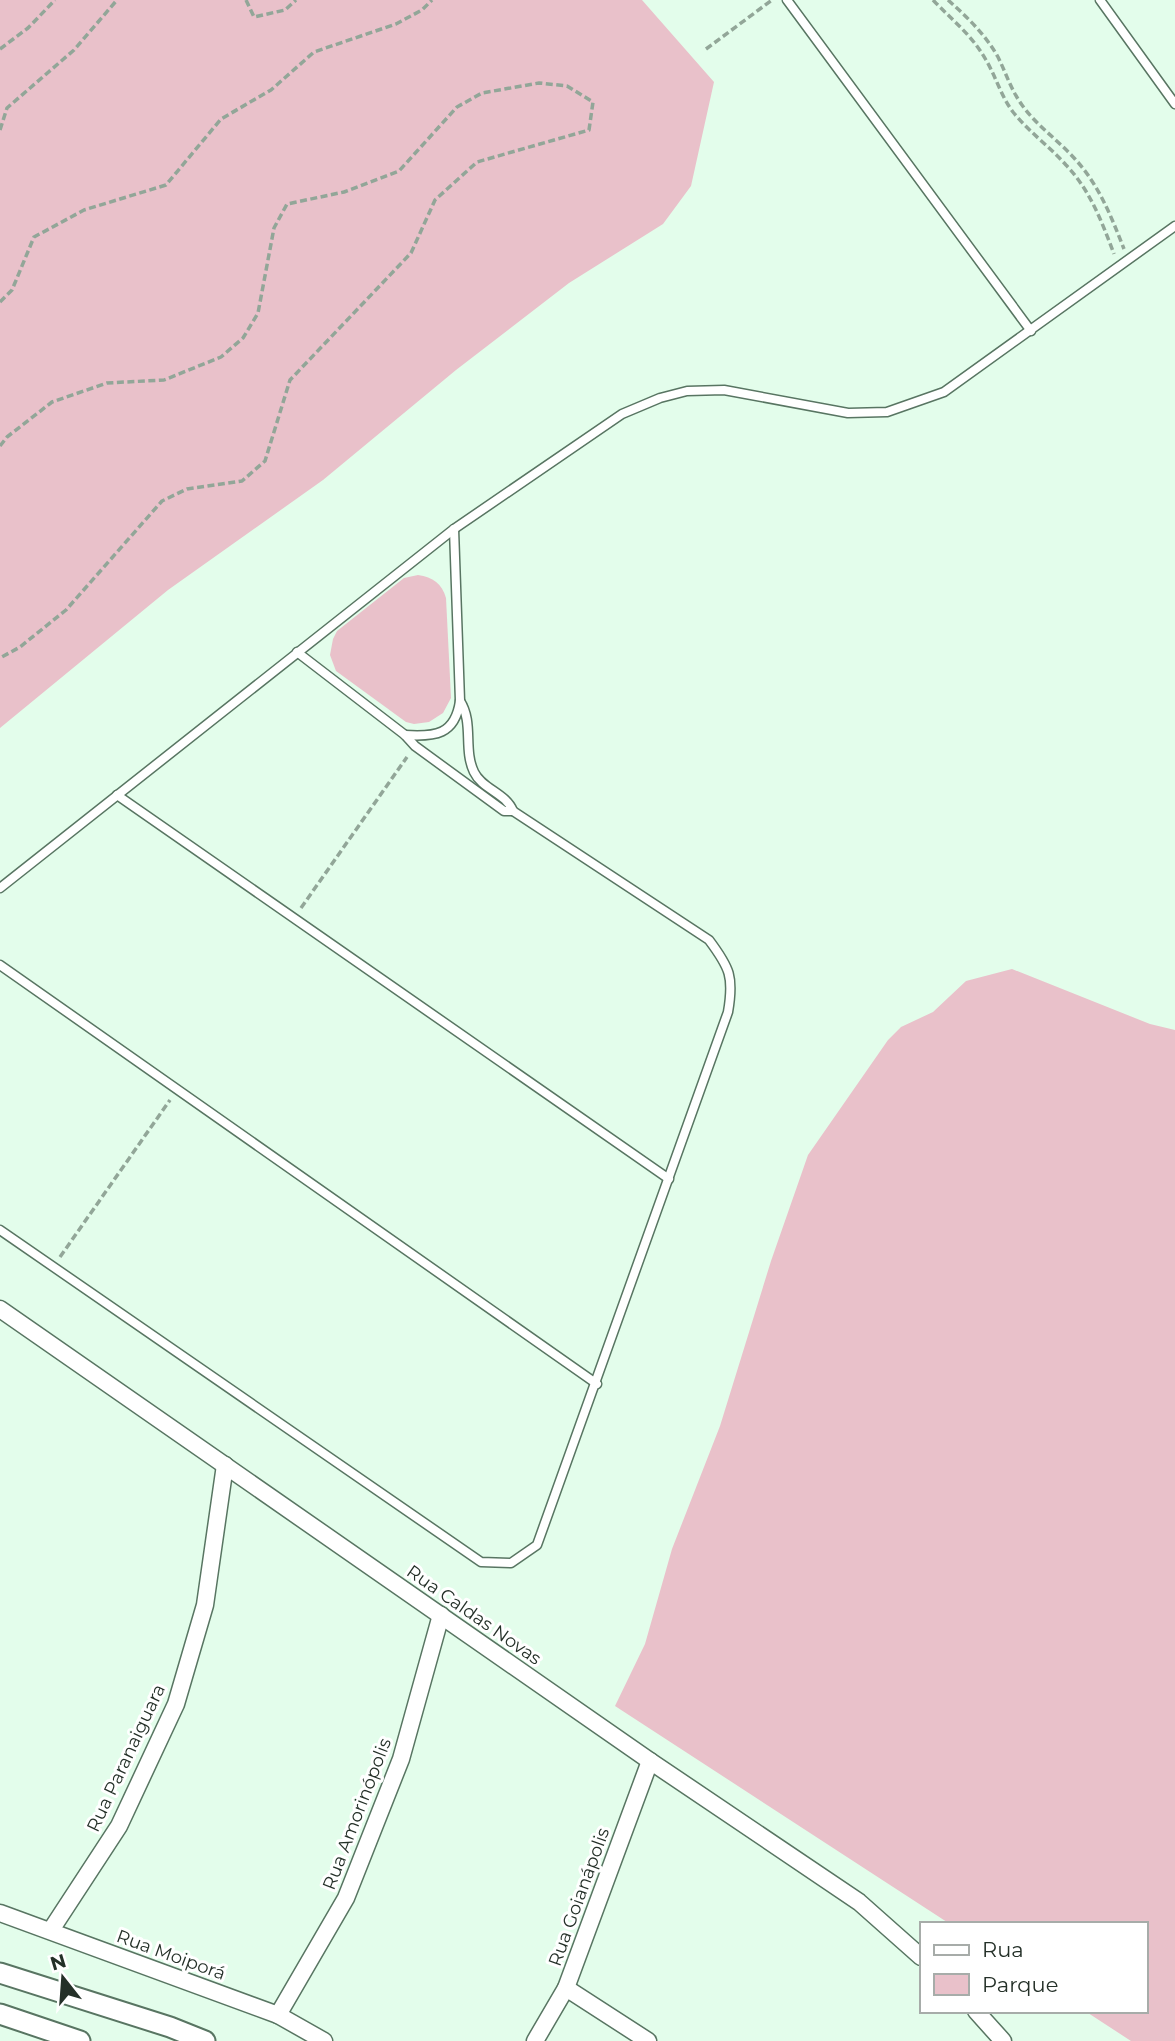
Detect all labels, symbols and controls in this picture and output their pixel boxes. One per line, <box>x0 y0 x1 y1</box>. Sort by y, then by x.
street label: Rua Caldas Novas <box>402 1560 546 1670</box>
street label: Rua Paranaiguara <box>82 1681 170 1835</box>
street label: Rua Amorinópolis <box>318 1735 396 1893</box>
street label: Rua Goianápolis <box>544 1825 614 1969</box>
legend <box>920 1922 1147 2013</box>
street label: Rua Moiporá <box>114 1925 228 1985</box>
text: Rua <box>982 1937 1024 1962</box>
north arrow <box>28 1943 98 2013</box>
text: N <box>47 1949 69 1975</box>
text: Parque <box>982 1972 1058 1997</box>

